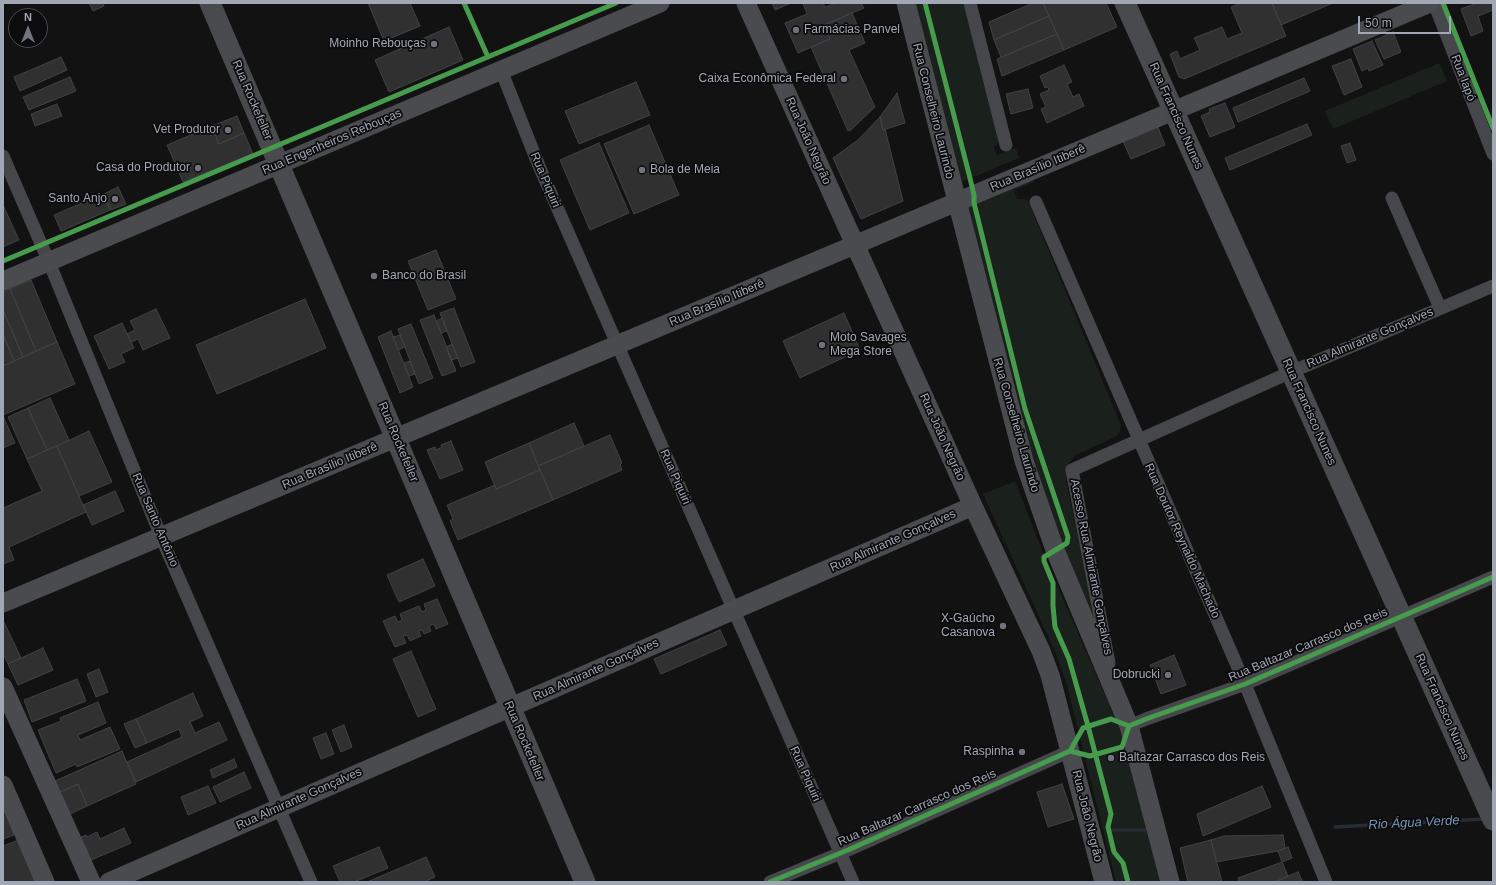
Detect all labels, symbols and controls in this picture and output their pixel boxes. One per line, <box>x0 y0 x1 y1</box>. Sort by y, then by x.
north arrow <box>8 8 48 48</box>
scale bar <box>1360 8 1453 34</box>
text: N <box>24 11 32 23</box>
text: 50 m <box>1365 16 1392 30</box>
place label: Farmácias Panvel <box>804 23 900 37</box>
marker: Farmácias Panvel <box>791 25 801 35</box>
place label: Moinho Rebouças <box>329 37 426 51</box>
marker: Moinho Rebouças <box>429 39 439 49</box>
street label: Rua Conselheiro Laurindo <box>909 42 957 180</box>
street label: Rua Iapó <box>1448 53 1478 103</box>
street label: Rua Rockefeller <box>229 58 275 142</box>
street label: Rua Francisco Nunes <box>1146 60 1206 172</box>
place label: Caixa Econômica Federal <box>699 72 836 86</box>
marker: Caixa Econômica Federal <box>839 74 849 84</box>
street label: Rua João Negrão <box>782 95 834 187</box>
street label: Rua Engenheiros Rebouças <box>260 106 404 178</box>
place label: Vet Produtor <box>153 123 220 137</box>
marker: Vet Produtor <box>223 125 233 135</box>
street label: Rua Brasílio Itiberê <box>988 141 1088 195</box>
street label: Rua Piquiri <box>527 150 563 210</box>
place label: Casa do Produtor <box>96 161 190 175</box>
marker: Casa do Produtor <box>193 163 203 173</box>
place label: Bola de Meia <box>650 163 720 177</box>
marker: Bola de Meia <box>637 165 647 175</box>
place label: Santo Anjo <box>48 192 107 206</box>
marker: Santo Anjo <box>110 194 120 204</box>
place label: Banco do Brasil <box>382 269 466 283</box>
marker: Banco do Brasil <box>369 271 379 281</box>
street label: Rua Brasílio Itiberê <box>667 276 767 330</box>
street label: Rua Almirante Gonçalves <box>1305 305 1435 371</box>
place label: Moto Savages Mega Store <box>830 331 907 359</box>
marker: Moto Savages Mega Store <box>817 340 827 350</box>
street label: Rua Conselheiro Laurindo <box>990 356 1042 494</box>
street label: Rua Francisco Nunes <box>1279 356 1339 468</box>
street label: Rua João Negrão <box>916 391 968 483</box>
street label: Rua Rockefeller <box>375 400 421 484</box>
street label: Rua Brasílio Itiberê <box>280 439 380 493</box>
street label: Rua Piquiri <box>656 447 694 507</box>
street label: Rua Doutor Reynaldo Machado <box>1141 461 1223 621</box>
street label: Rua Santo Antônio <box>129 471 181 569</box>
street label: Acesso Rua Almirante Gonçalves <box>1067 478 1115 656</box>
street label: Rua Almirante Gonçalves <box>828 507 958 575</box>
street label: Rua Baltazar Carrasco dos Reis <box>1226 605 1390 685</box>
place label: X-Gaúcho Casanova <box>941 612 995 640</box>
marker: X-Gaúcho Casanova <box>998 621 1008 631</box>
street label: Rua Almirante Gonçalves <box>531 636 661 704</box>
street label: Rua Francisco Nunes <box>1412 651 1472 763</box>
place label: Dobrucki <box>1113 668 1160 682</box>
marker: Dobrucki <box>1163 670 1173 680</box>
street label: Rua Rockefeller <box>501 699 547 783</box>
street label: Rua Piquiri <box>786 744 824 804</box>
place label: Raspinha <box>963 745 1014 759</box>
marker: Raspinha <box>1017 747 1027 757</box>
place label: Baltazar Carrasco dos Reis <box>1119 751 1265 765</box>
marker: Baltazar Carrasco dos Reis <box>1106 753 1116 763</box>
street label: Rua Almirante Gonçalves <box>234 765 364 833</box>
street label: Rua Baltazar Carrasco dos Reis <box>836 767 998 849</box>
street label: Rua João Negrão <box>1069 769 1105 863</box>
water label: Rio Água Verde <box>1368 813 1460 833</box>

